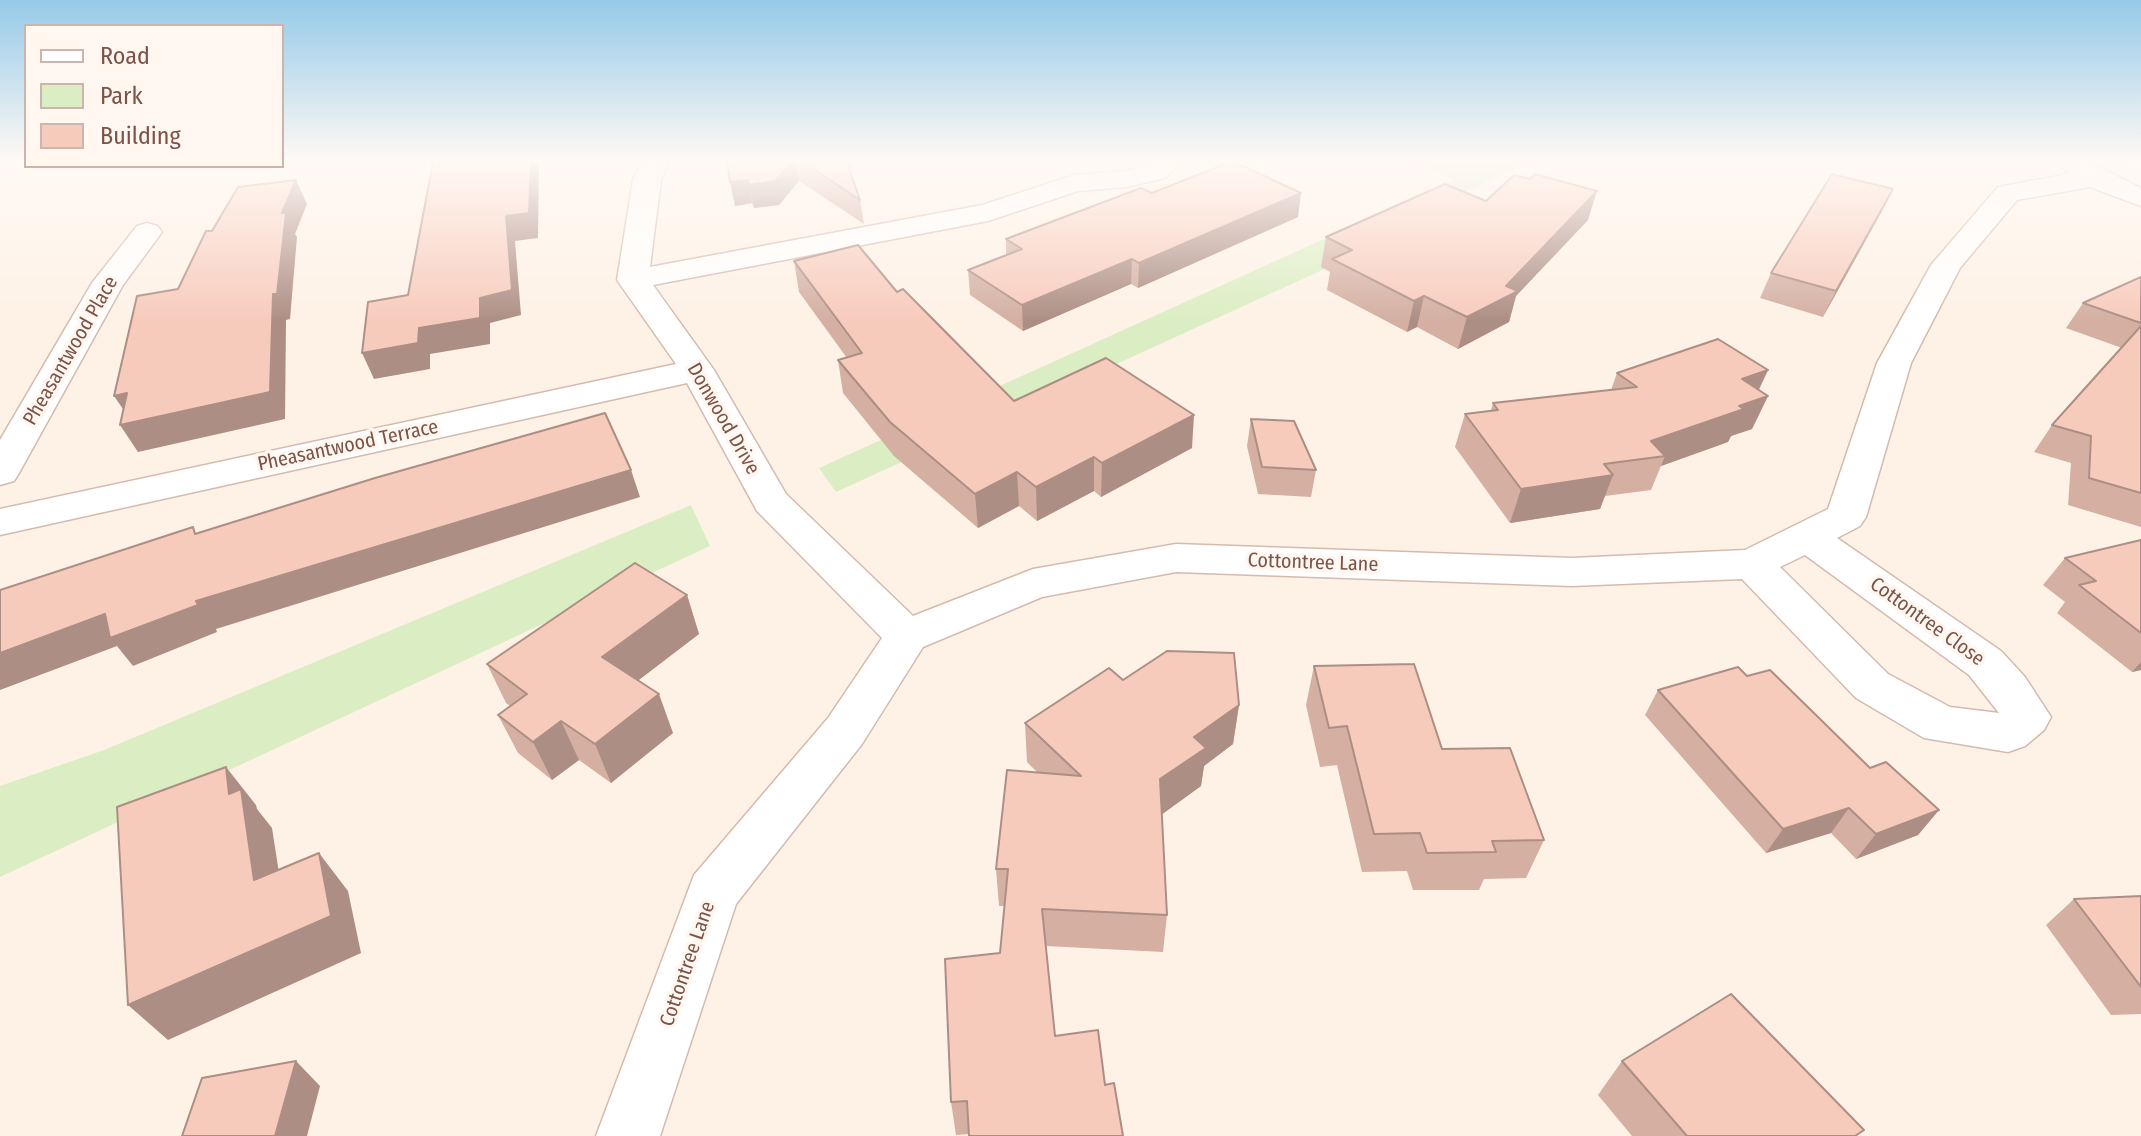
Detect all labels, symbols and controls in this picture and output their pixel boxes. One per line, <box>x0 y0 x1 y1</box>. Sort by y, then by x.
legend <box>24 24 284 168</box>
text: Road <box>100 42 150 70</box>
text: Park <box>100 82 143 110</box>
text: Building <box>100 122 181 150</box>
street label: Pheasantwood Place <box>19 272 123 430</box>
street label: Donwood Drive <box>681 359 765 479</box>
street label: Pheasantwood Terrace <box>255 415 441 477</box>
street label: Cottontree Lane <box>1247 549 1379 577</box>
street label: Cottontree Close <box>1865 572 1989 672</box>
street label: Cottontree Lane <box>655 898 721 1030</box>

